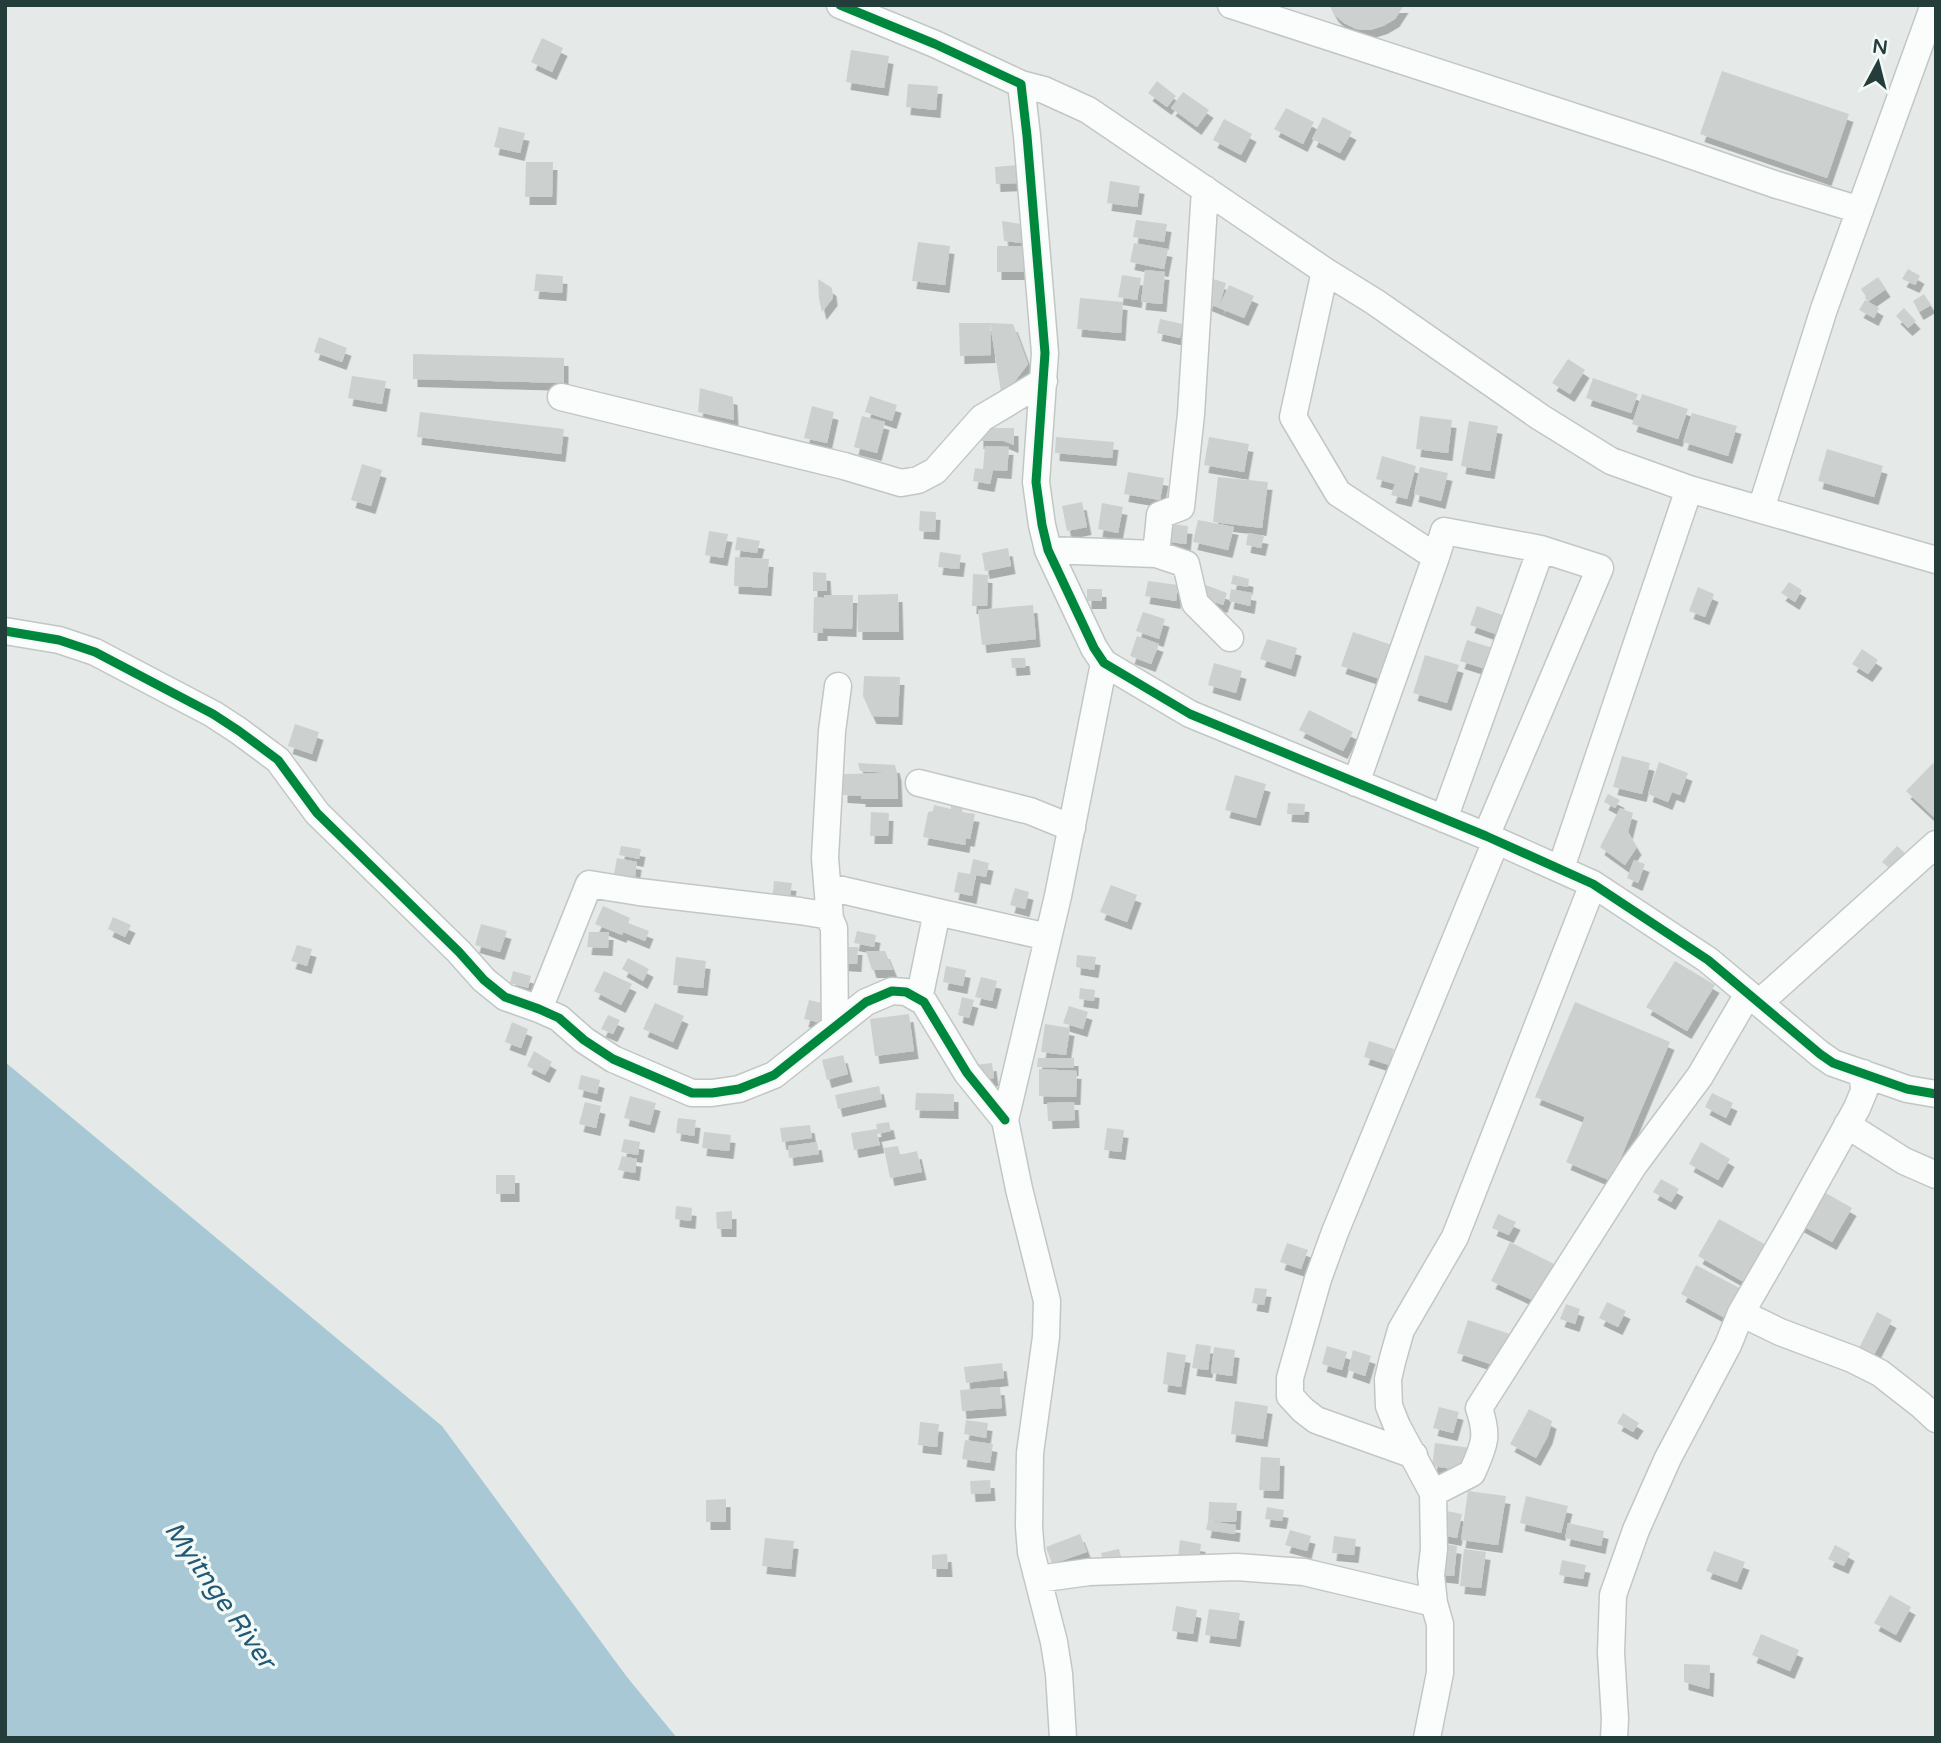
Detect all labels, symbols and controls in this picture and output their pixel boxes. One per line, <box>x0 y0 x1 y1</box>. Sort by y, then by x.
north arrow <box>1843 28 1913 98</box>
text: N <box>1871 35 1889 59</box>
water label: Myitnge River <box>158 1516 284 1677</box>

